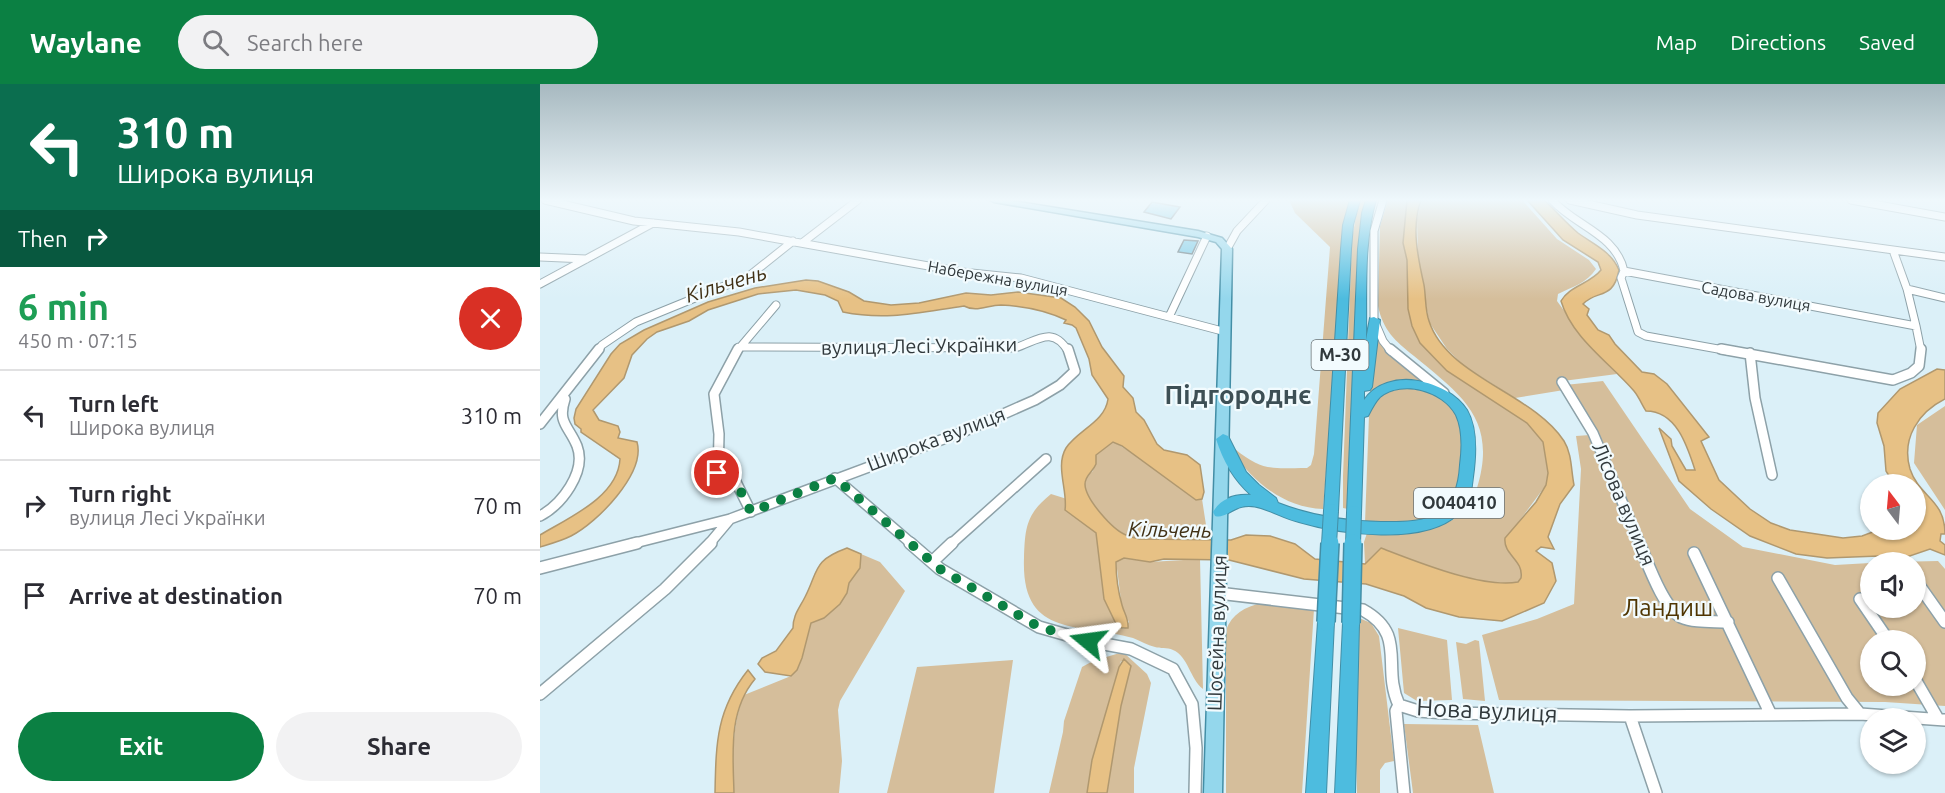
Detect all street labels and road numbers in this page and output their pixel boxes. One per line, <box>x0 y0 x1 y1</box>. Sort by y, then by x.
street label: Набережна вулиця <box>927 257 1069 299</box>
street label: Садова вулиця <box>1700 278 1812 314</box>
street label: вулиця Лесі Українки <box>821 332 1017 359</box>
road number: М-30 <box>1312 340 1368 370</box>
street label: Широка вулиця <box>864 402 1008 475</box>
street label: Лісова вулиця <box>1588 439 1661 569</box>
road number: О040410 <box>1414 488 1504 518</box>
street label: Шосейна вулиця <box>1202 555 1231 711</box>
street label: Нова вулиця <box>1416 693 1558 728</box>

